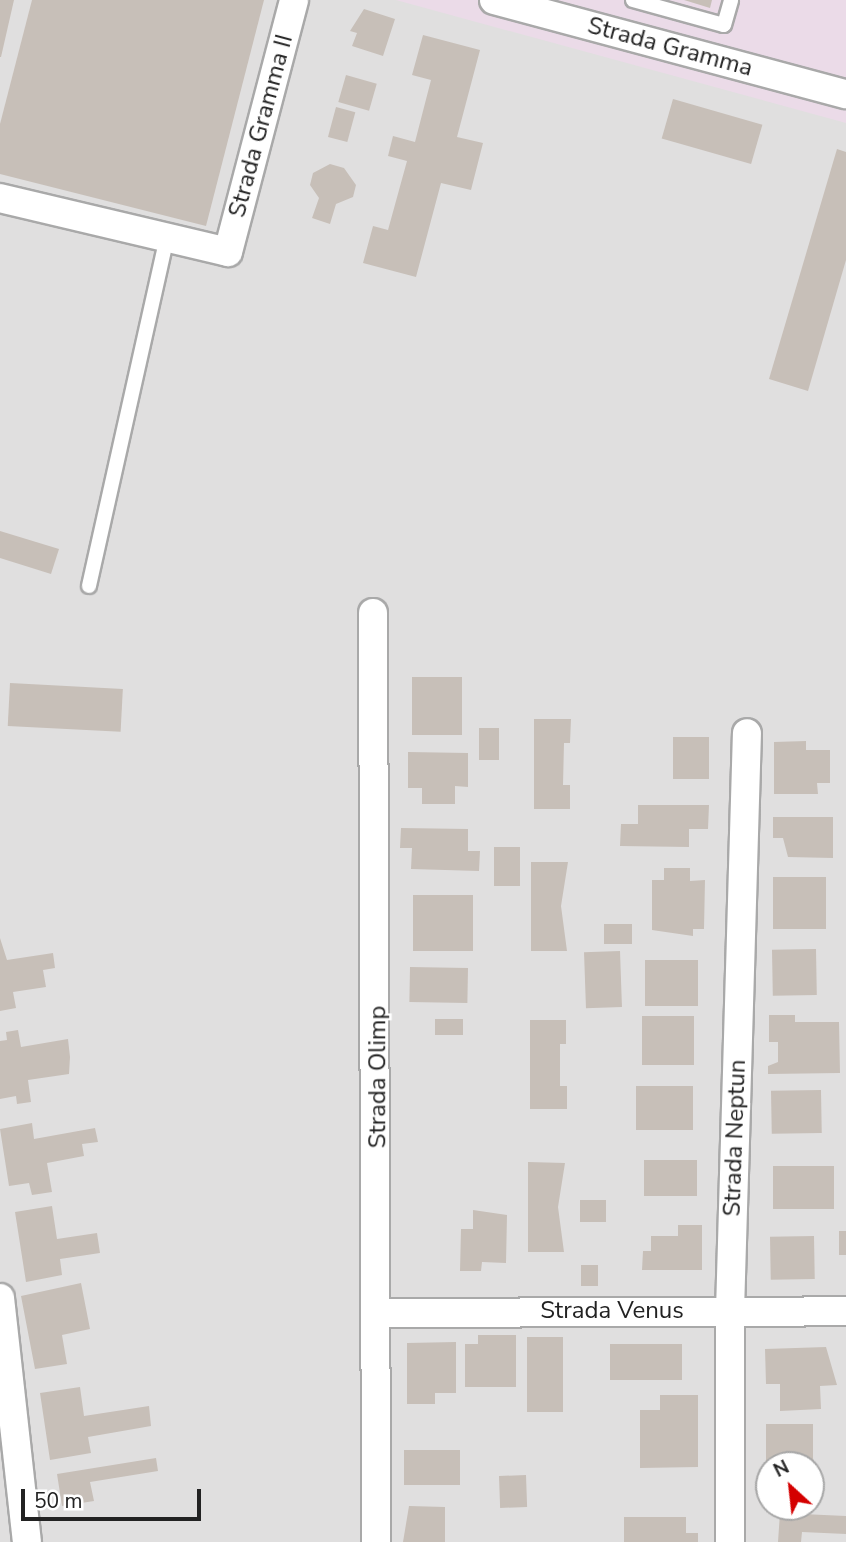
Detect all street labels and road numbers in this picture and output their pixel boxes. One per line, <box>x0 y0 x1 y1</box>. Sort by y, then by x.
street label: Strada Gramma <box>584 11 756 83</box>
street label: Strada Gramma II <box>223 31 299 221</box>
street label: Strada Olimp <box>364 1006 392 1148</box>
street label: Strada Neptun <box>718 1059 752 1217</box>
street label: Strada Venus <box>540 1297 684 1325</box>

